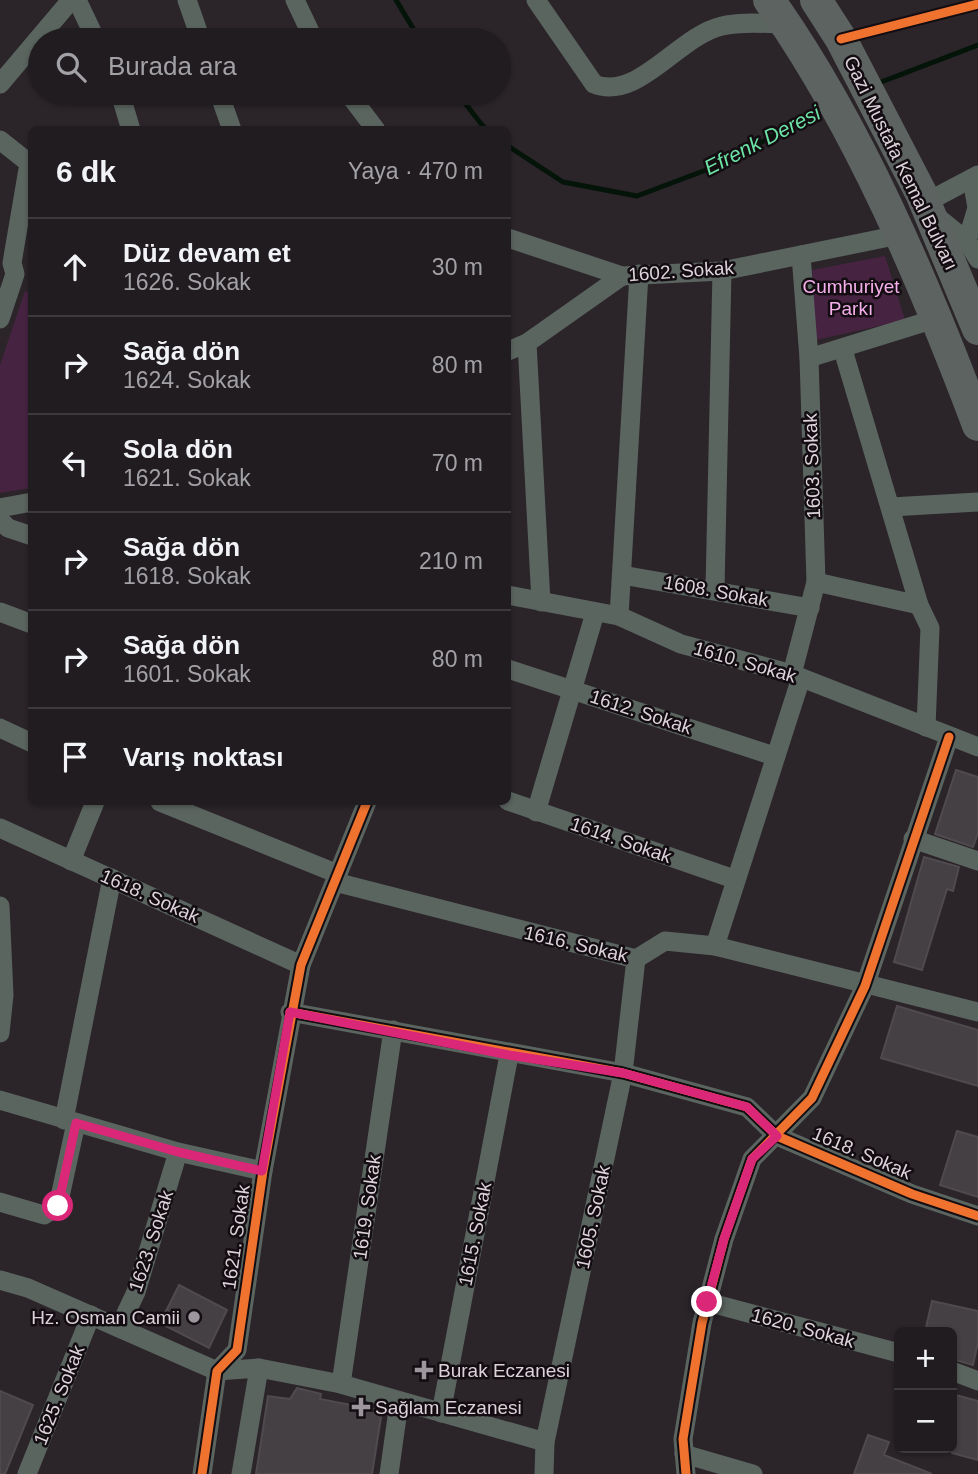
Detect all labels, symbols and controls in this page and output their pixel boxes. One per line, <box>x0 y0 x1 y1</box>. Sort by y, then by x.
search box <box>28 28 511 105</box>
icon: search <box>52 48 90 86</box>
text: Burada ara <box>108 51 237 81</box>
street label: Gazi Mustafa Kemal Bulvarı <box>840 53 962 273</box>
water label: Efrenk Deresi <box>700 100 825 179</box>
text: 6 dk <box>56 155 116 188</box>
text: Yaya · 470 m <box>348 158 483 184</box>
text: Düz devam et <box>123 238 291 268</box>
icon: ahead <box>56 248 94 286</box>
text: 30 m <box>432 254 483 280</box>
street label: 1602. Sokak <box>628 257 735 285</box>
text: 1626. Sokak <box>123 269 251 295</box>
park label: Cumhuriyet Parkı <box>802 276 900 319</box>
text: Sağa dön <box>123 336 240 366</box>
icon: right <box>56 346 94 384</box>
text: 80 m <box>432 352 483 378</box>
text: 1624. Sokak <box>123 367 251 393</box>
street label: 1603. Sokak <box>800 412 824 519</box>
text: Sola dön <box>123 434 233 464</box>
icon: left <box>56 444 94 482</box>
text: 70 m <box>432 450 483 476</box>
text: 1621. Sokak <box>123 465 251 491</box>
text: Sağa dön <box>123 532 240 562</box>
icon: right <box>56 542 94 580</box>
text: 210 m <box>419 548 483 574</box>
text: 1618. Sokak <box>123 563 251 589</box>
street label: 1608. Sokak <box>662 571 770 611</box>
text: Sağa dön <box>123 630 240 660</box>
street label: 1610. Sokak <box>691 637 799 687</box>
icon: right <box>56 640 94 678</box>
text: 80 m <box>432 646 483 672</box>
text: 1601. Sokak <box>123 661 251 687</box>
street label: 1612. Sokak <box>588 686 695 738</box>
icon: arrive <box>56 738 94 776</box>
text: Varış noktası <box>123 742 283 772</box>
street label: 1614. Sokak <box>568 813 675 867</box>
street label: 1618. Sokak <box>97 865 203 927</box>
street label: 1616. Sokak <box>522 922 630 966</box>
street label: 1618. Sokak <box>809 1123 915 1183</box>
street label: 1619. Sokak <box>349 1153 385 1261</box>
street label: 1605. Sokak <box>572 1163 614 1271</box>
street label: 1615. Sokak <box>455 1180 495 1288</box>
street label: 1621. Sokak <box>218 1183 254 1291</box>
street label: 1623. Sokak <box>125 1187 177 1294</box>
route start <box>42 1190 73 1221</box>
route end <box>691 1286 722 1317</box>
street label: 1620. Sokak <box>749 1304 857 1352</box>
place label: Hz. Osman Camii <box>31 1307 180 1328</box>
marker: Hz. Osman Camii <box>186 1309 202 1325</box>
map controls <box>894 1327 957 1453</box>
button: + <box>894 1327 957 1390</box>
street label: 1625. Sokak <box>29 1342 89 1448</box>
place label: Burak Eczanesi <box>438 1360 570 1381</box>
marker: Burak Eczanesi <box>416 1362 432 1378</box>
button: − <box>894 1390 957 1453</box>
place label: Sağlam Eczanesi <box>375 1397 522 1418</box>
marker: Sağlam Eczanesi <box>353 1399 369 1415</box>

